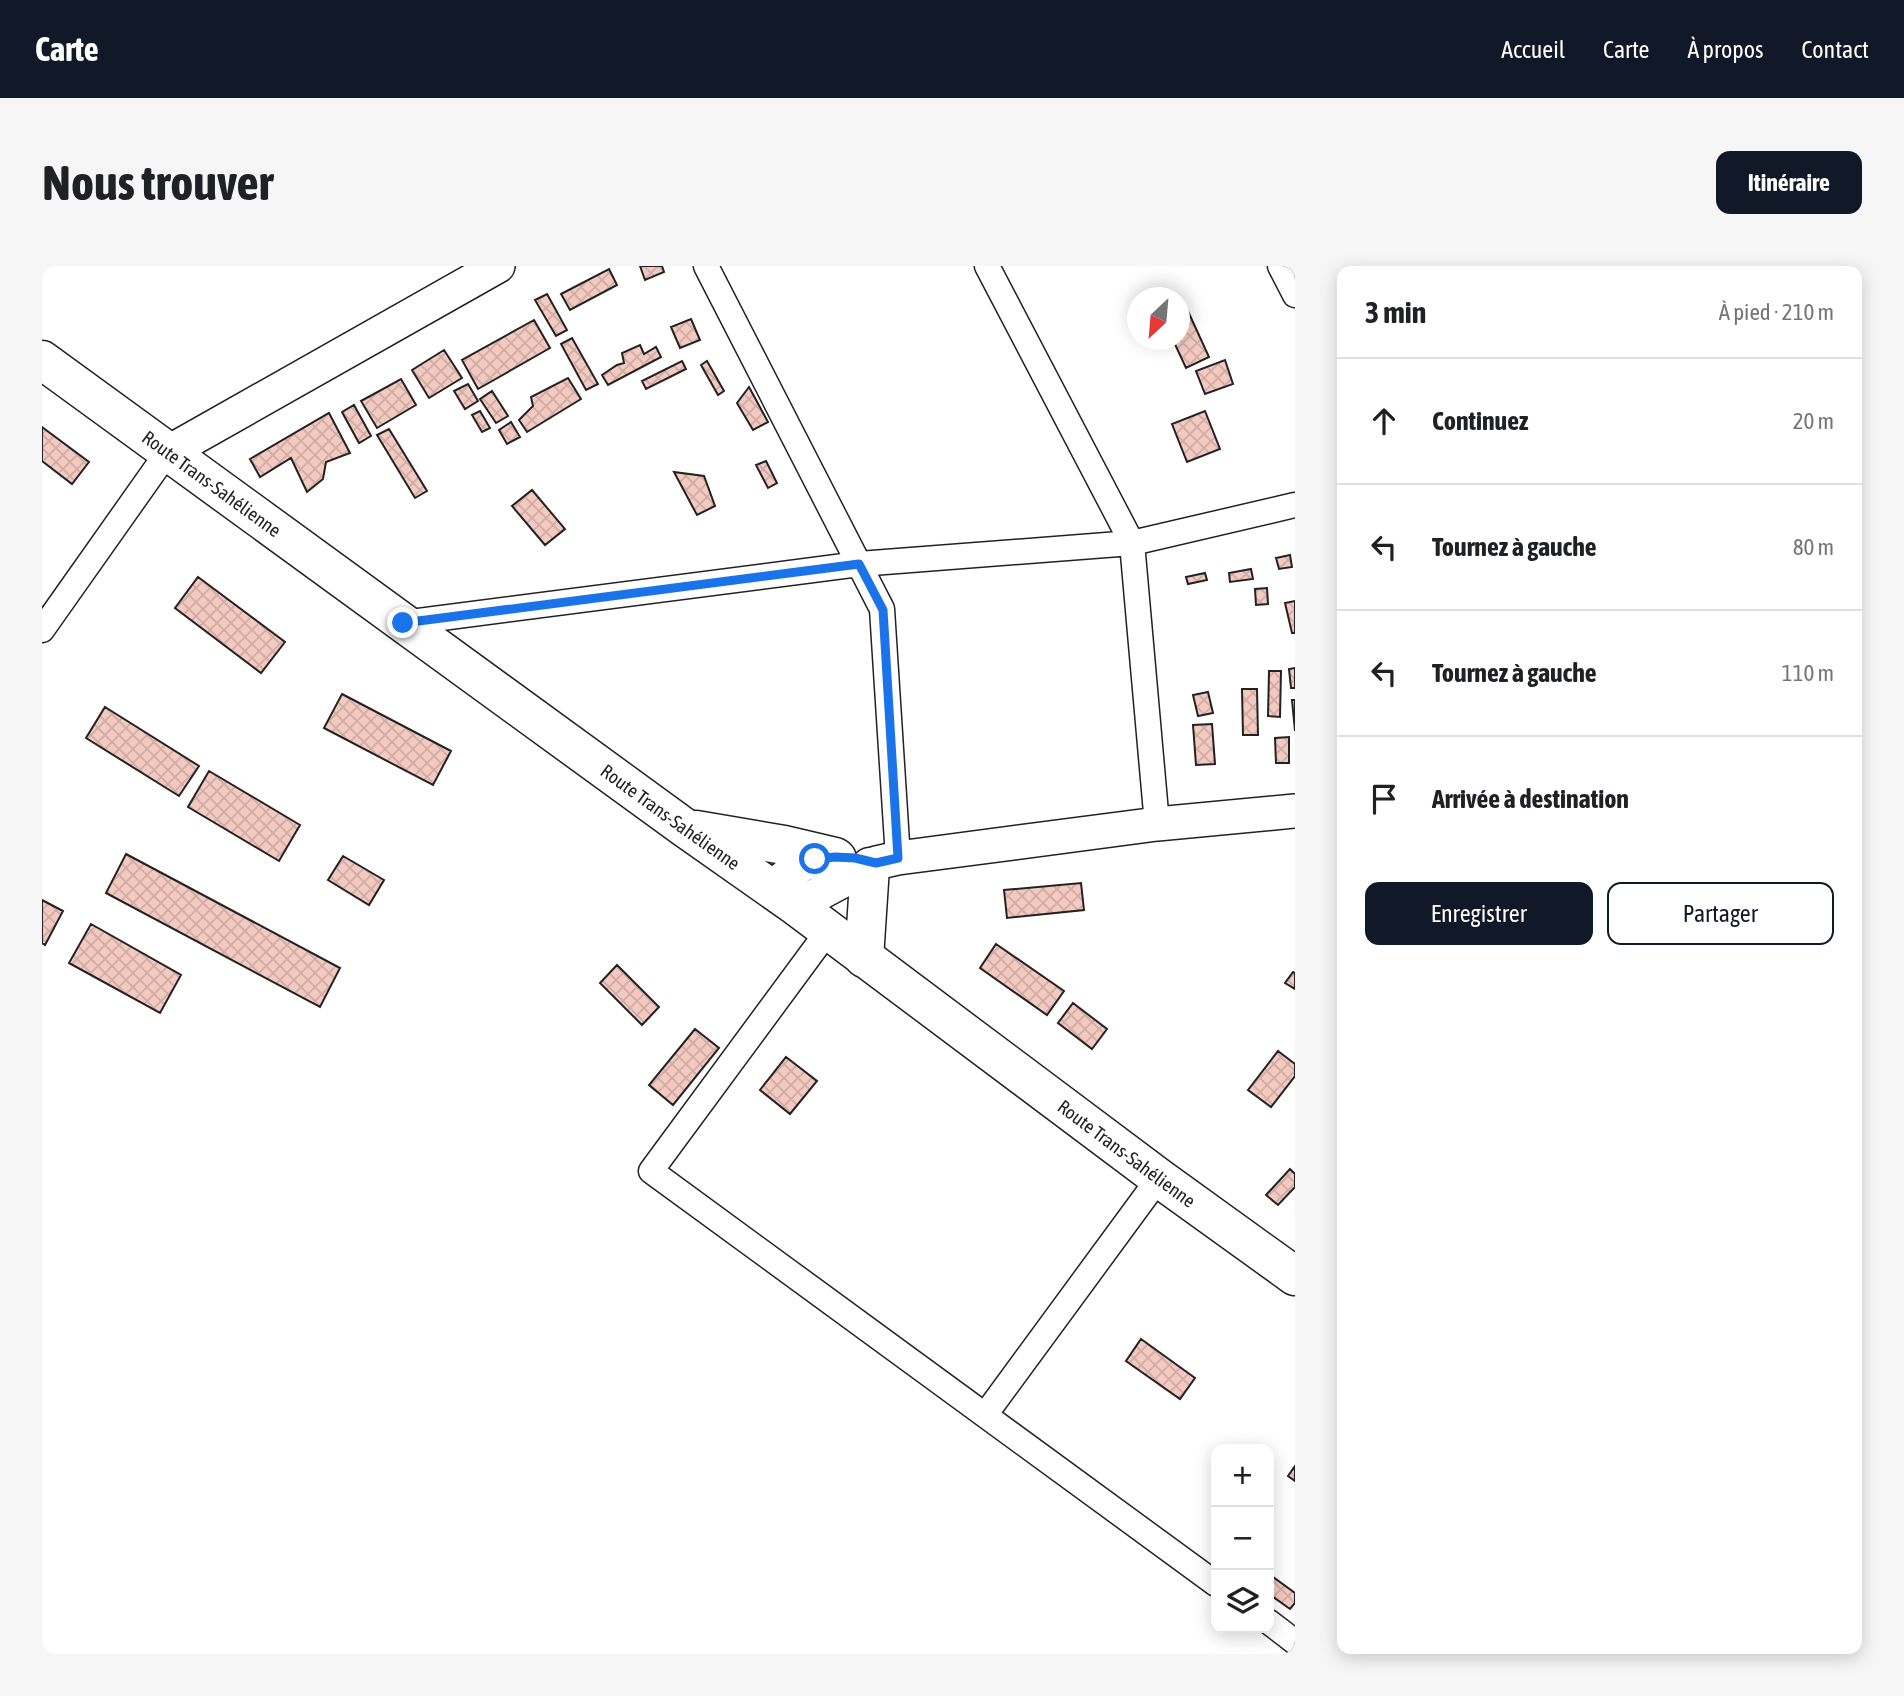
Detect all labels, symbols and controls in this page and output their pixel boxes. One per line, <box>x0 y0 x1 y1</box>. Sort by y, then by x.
text: Carte <box>35 30 99 68</box>
text: Accueil <box>1501 36 1565 63</box>
text: Carte <box>1603 36 1649 63</box>
text: À propos <box>1687 36 1763 63</box>
text: Contact <box>1801 36 1869 63</box>
button: Itinéraire <box>1716 151 1862 214</box>
text: Nous trouver <box>42 154 273 210</box>
north arrow <box>1127 287 1190 350</box>
text: 3 min <box>1365 295 1426 329</box>
text: À pied · 210 m <box>1719 299 1834 325</box>
icon: ahead <box>1365 402 1403 440</box>
text: Continuez <box>1432 406 1528 436</box>
text: 20 m <box>1793 408 1834 434</box>
street label: Route Trans-Sahélienne <box>138 426 285 541</box>
icon: left <box>1365 528 1403 566</box>
text: Tournez à gauche <box>1432 532 1597 562</box>
text: 80 m <box>1793 534 1834 560</box>
route end <box>387 607 418 638</box>
icon: left <box>1365 654 1403 692</box>
text: Tournez à gauche <box>1432 658 1597 688</box>
text: 110 m <box>1782 660 1834 686</box>
street label: Route Trans-Sahélienne <box>597 760 744 874</box>
icon: arrive <box>1365 780 1403 818</box>
text: Arrivée à destination <box>1432 784 1629 814</box>
route start <box>799 843 830 874</box>
button: Enregistrer <box>1365 882 1593 945</box>
button: Partager <box>1607 882 1834 945</box>
street label: Route Trans-Sahélienne <box>1054 1095 1200 1212</box>
map controls <box>1211 1444 1274 1633</box>
button: + <box>1211 1444 1274 1507</box>
button: − <box>1211 1507 1274 1570</box>
button: layers <box>1211 1570 1274 1633</box>

